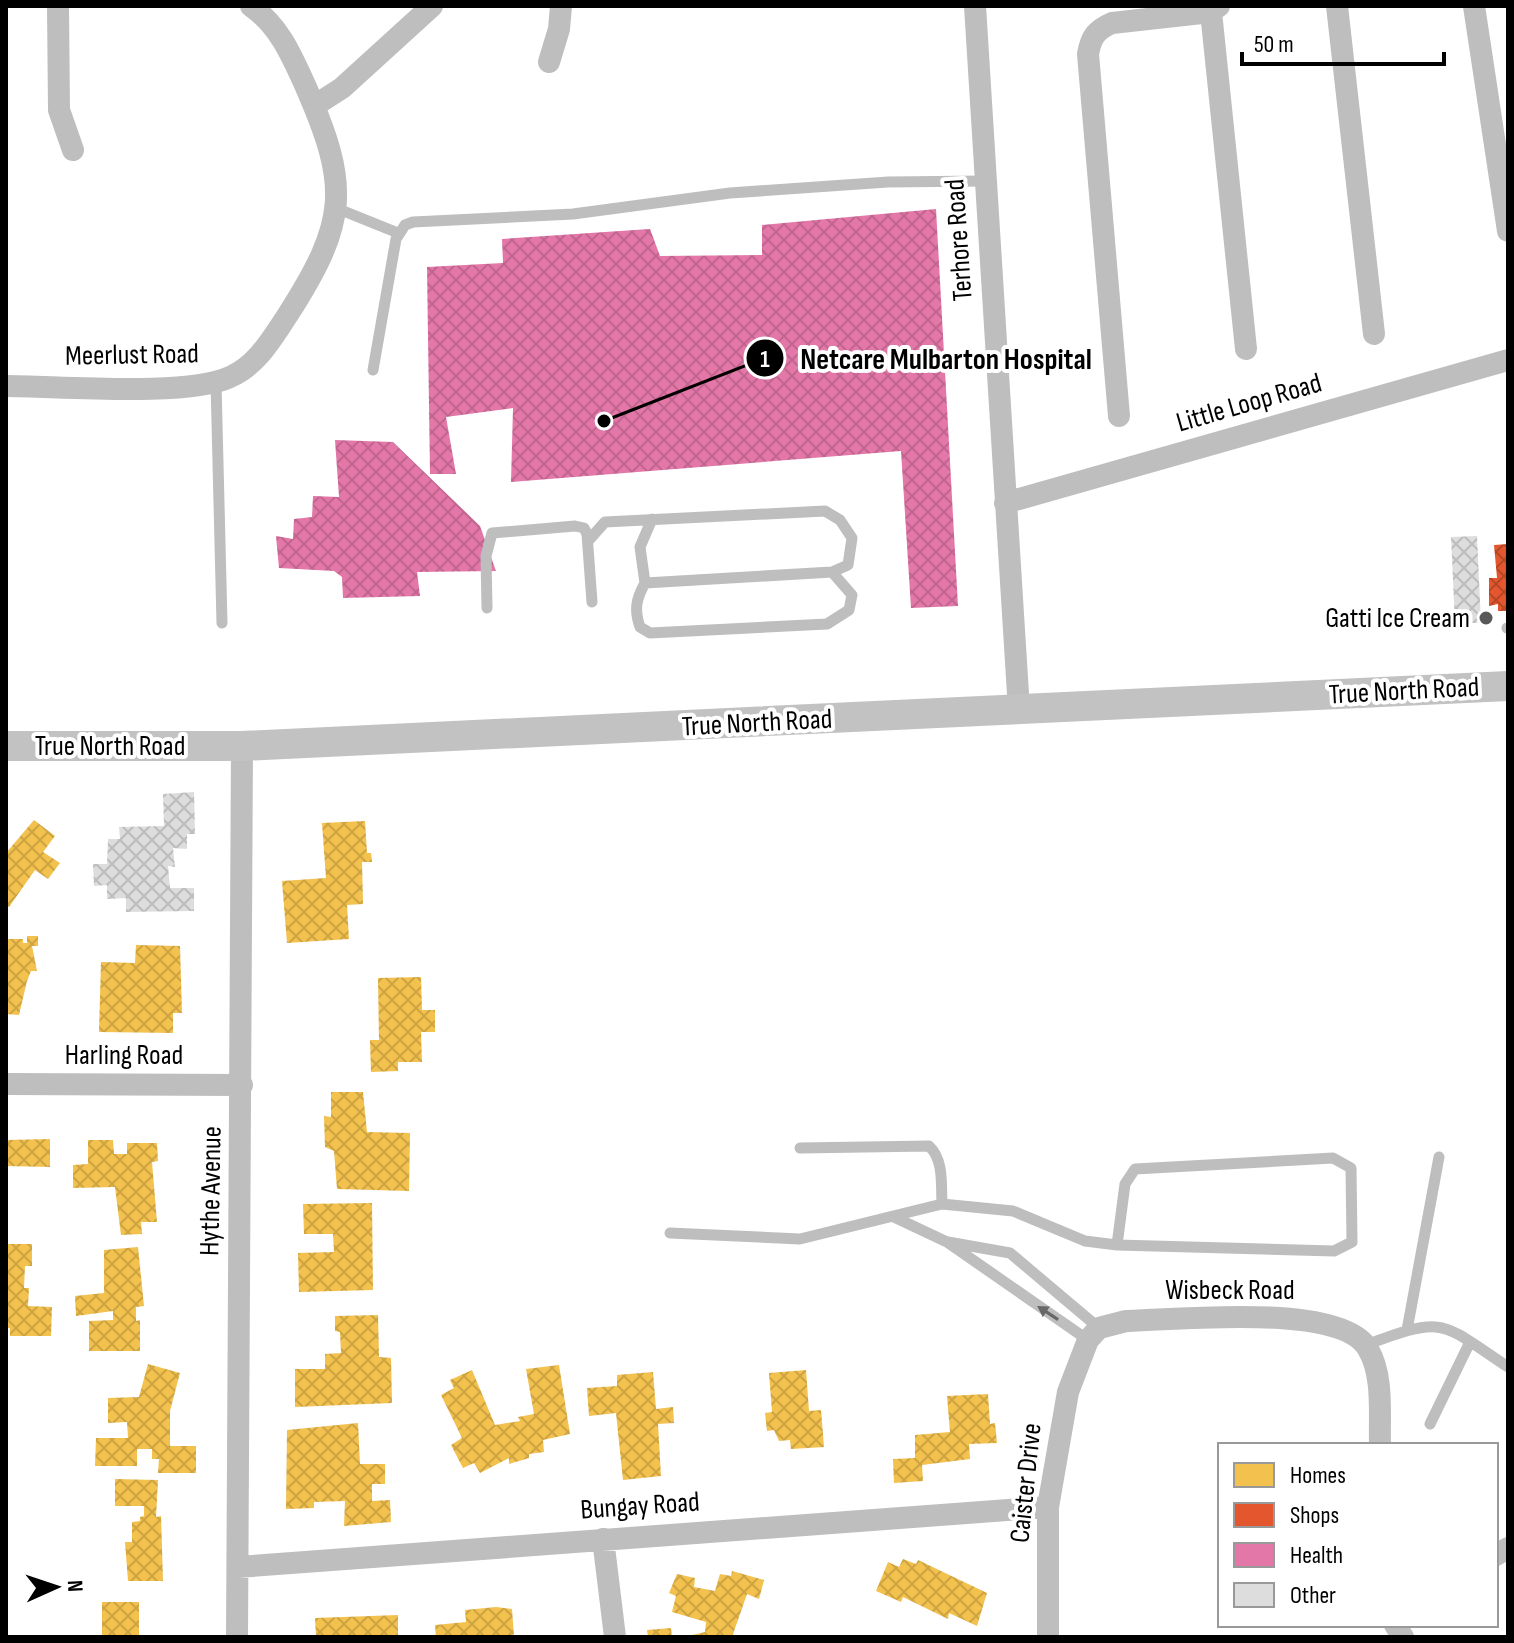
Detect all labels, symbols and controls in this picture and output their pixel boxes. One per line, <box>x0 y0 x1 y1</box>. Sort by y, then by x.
scale bar <box>1242 16 1444 66</box>
text: 50 m <box>1254 30 1294 59</box>
street label: Terhore Road <box>938 178 980 302</box>
callout: Netcare Mulbarton Hospital <box>745 331 1108 385</box>
street label: Meerlust Road <box>65 337 199 373</box>
text: Netcare Mulbarton Hospital <box>800 342 1092 378</box>
text: 1 <box>760 345 770 374</box>
street label: Little Loop Road <box>1173 367 1325 439</box>
place label: Gatti Ice Cream <box>1325 602 1470 635</box>
marker: Gatti Ice Cream <box>1477 609 1495 627</box>
street label: True North Road <box>1328 671 1480 711</box>
street label: True North Road <box>681 703 833 743</box>
street label: True North Road <box>35 730 185 763</box>
street label: Harling Road <box>65 1039 183 1072</box>
street label: Hythe Avenue <box>193 1126 229 1256</box>
street label: Wisbeck Road <box>1165 1274 1295 1307</box>
one-way arrow <box>1037 1306 1059 1321</box>
street label: Caister Drive <box>1003 1422 1049 1544</box>
legend <box>1218 1443 1498 1627</box>
text: Homes <box>1290 1461 1346 1490</box>
street label: Bungay Road <box>579 1485 701 1527</box>
text: Shops <box>1290 1501 1339 1530</box>
text: Health <box>1290 1541 1343 1570</box>
north arrow <box>16 1547 96 1627</box>
text: N <box>61 1579 88 1593</box>
text: Other <box>1290 1581 1336 1610</box>

